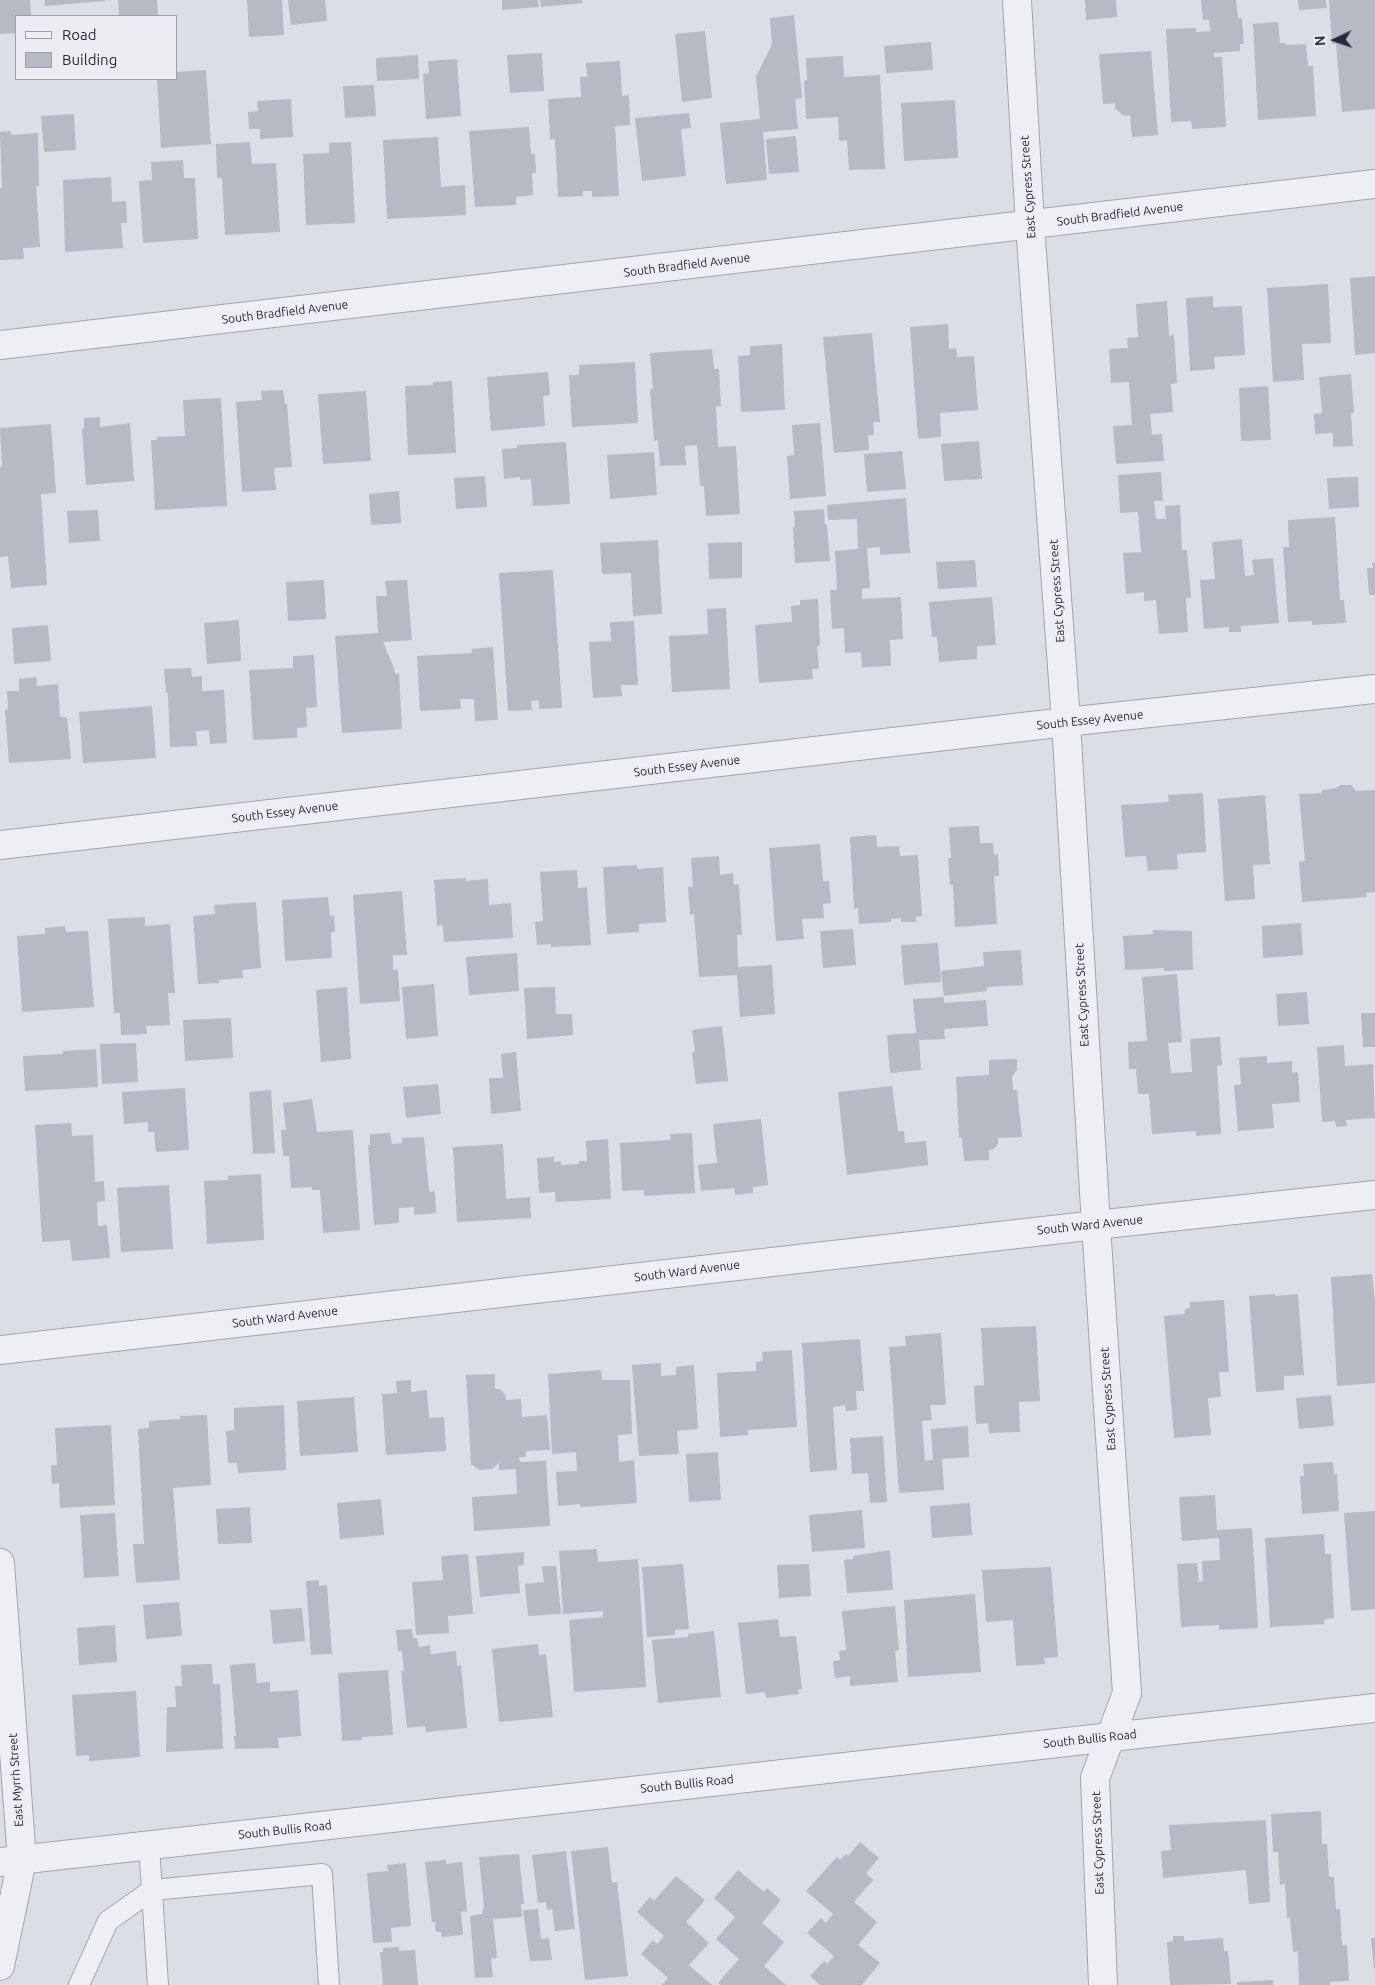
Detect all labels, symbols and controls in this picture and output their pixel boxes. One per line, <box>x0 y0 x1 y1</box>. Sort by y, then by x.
legend <box>15 15 178 80</box>
north arrow <box>1310 15 1360 65</box>
text: Road <box>62 26 97 43</box>
text: N <box>1312 35 1328 46</box>
text: Building <box>62 51 117 68</box>
street label: East Cypress Street <box>1017 135 1039 239</box>
street label: South Bradfield Avenue <box>1056 199 1184 229</box>
street label: South Bradfield Avenue <box>623 250 751 280</box>
street label: South Bradfield Avenue <box>221 297 349 327</box>
street label: East Cypress Street <box>1046 539 1068 643</box>
street label: South Essey Avenue <box>1036 707 1144 733</box>
street label: South Essey Avenue <box>633 752 741 780</box>
street label: South Essey Avenue <box>231 798 339 826</box>
street label: East Cypress Street <box>1072 943 1092 1047</box>
street label: South Ward Avenue <box>1036 1212 1144 1238</box>
street label: South Ward Avenue <box>633 1257 741 1285</box>
street label: South Ward Avenue <box>231 1303 339 1331</box>
street label: East Cypress Street <box>1097 1347 1119 1451</box>
street label: South Bullis Road <box>1043 1727 1137 1751</box>
street label: East Myrrh Street <box>6 1733 26 1827</box>
street label: South Bullis Road <box>640 1772 734 1796</box>
street label: East Cypress Street <box>1089 1791 1107 1895</box>
street label: South Bullis Road <box>238 1818 332 1842</box>

